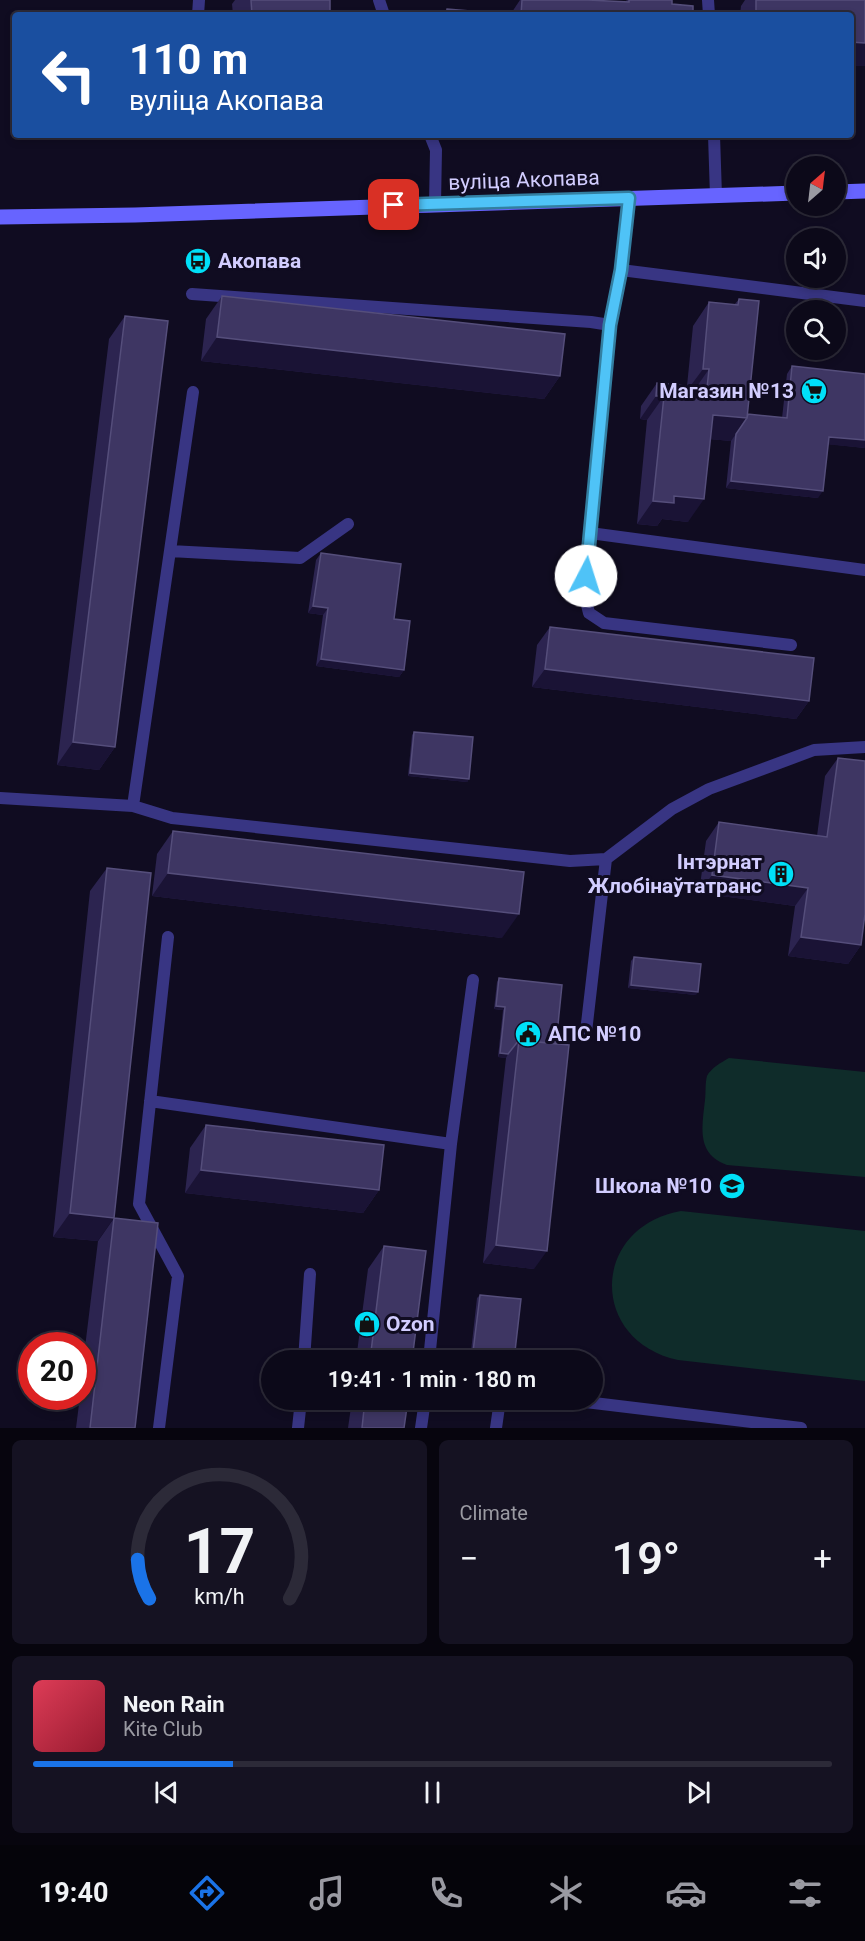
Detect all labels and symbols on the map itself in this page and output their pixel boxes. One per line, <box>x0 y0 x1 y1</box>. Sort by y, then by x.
north arrow <box>786 156 846 216</box>
street label: вуліца Акопава <box>448 165 600 195</box>
pin <box>368 179 419 230</box>
bus stop icon: Акопава <box>183 246 213 276</box>
place label: Акопава <box>218 249 301 273</box>
supermarket icon: Магазин №13 <box>799 376 829 406</box>
place label: Магазин №13 <box>659 379 794 403</box>
position arrow <box>554 544 618 608</box>
place label: Інтэрнат Жлобінаўтатранс <box>588 850 762 898</box>
building icon: Інтэрнат Жлобінаўтатранс <box>766 859 796 889</box>
public building icon: АПС №10 <box>513 1019 543 1049</box>
place label: АПС №10 <box>548 1022 641 1046</box>
school or university icon: Школа №10 <box>717 1171 747 1201</box>
place label: Школа №10 <box>595 1174 712 1198</box>
shop icon: Ozon <box>352 1309 382 1339</box>
place label: Ozon <box>386 1312 435 1336</box>
speed limit sign: 20 <box>18 1332 96 1410</box>

